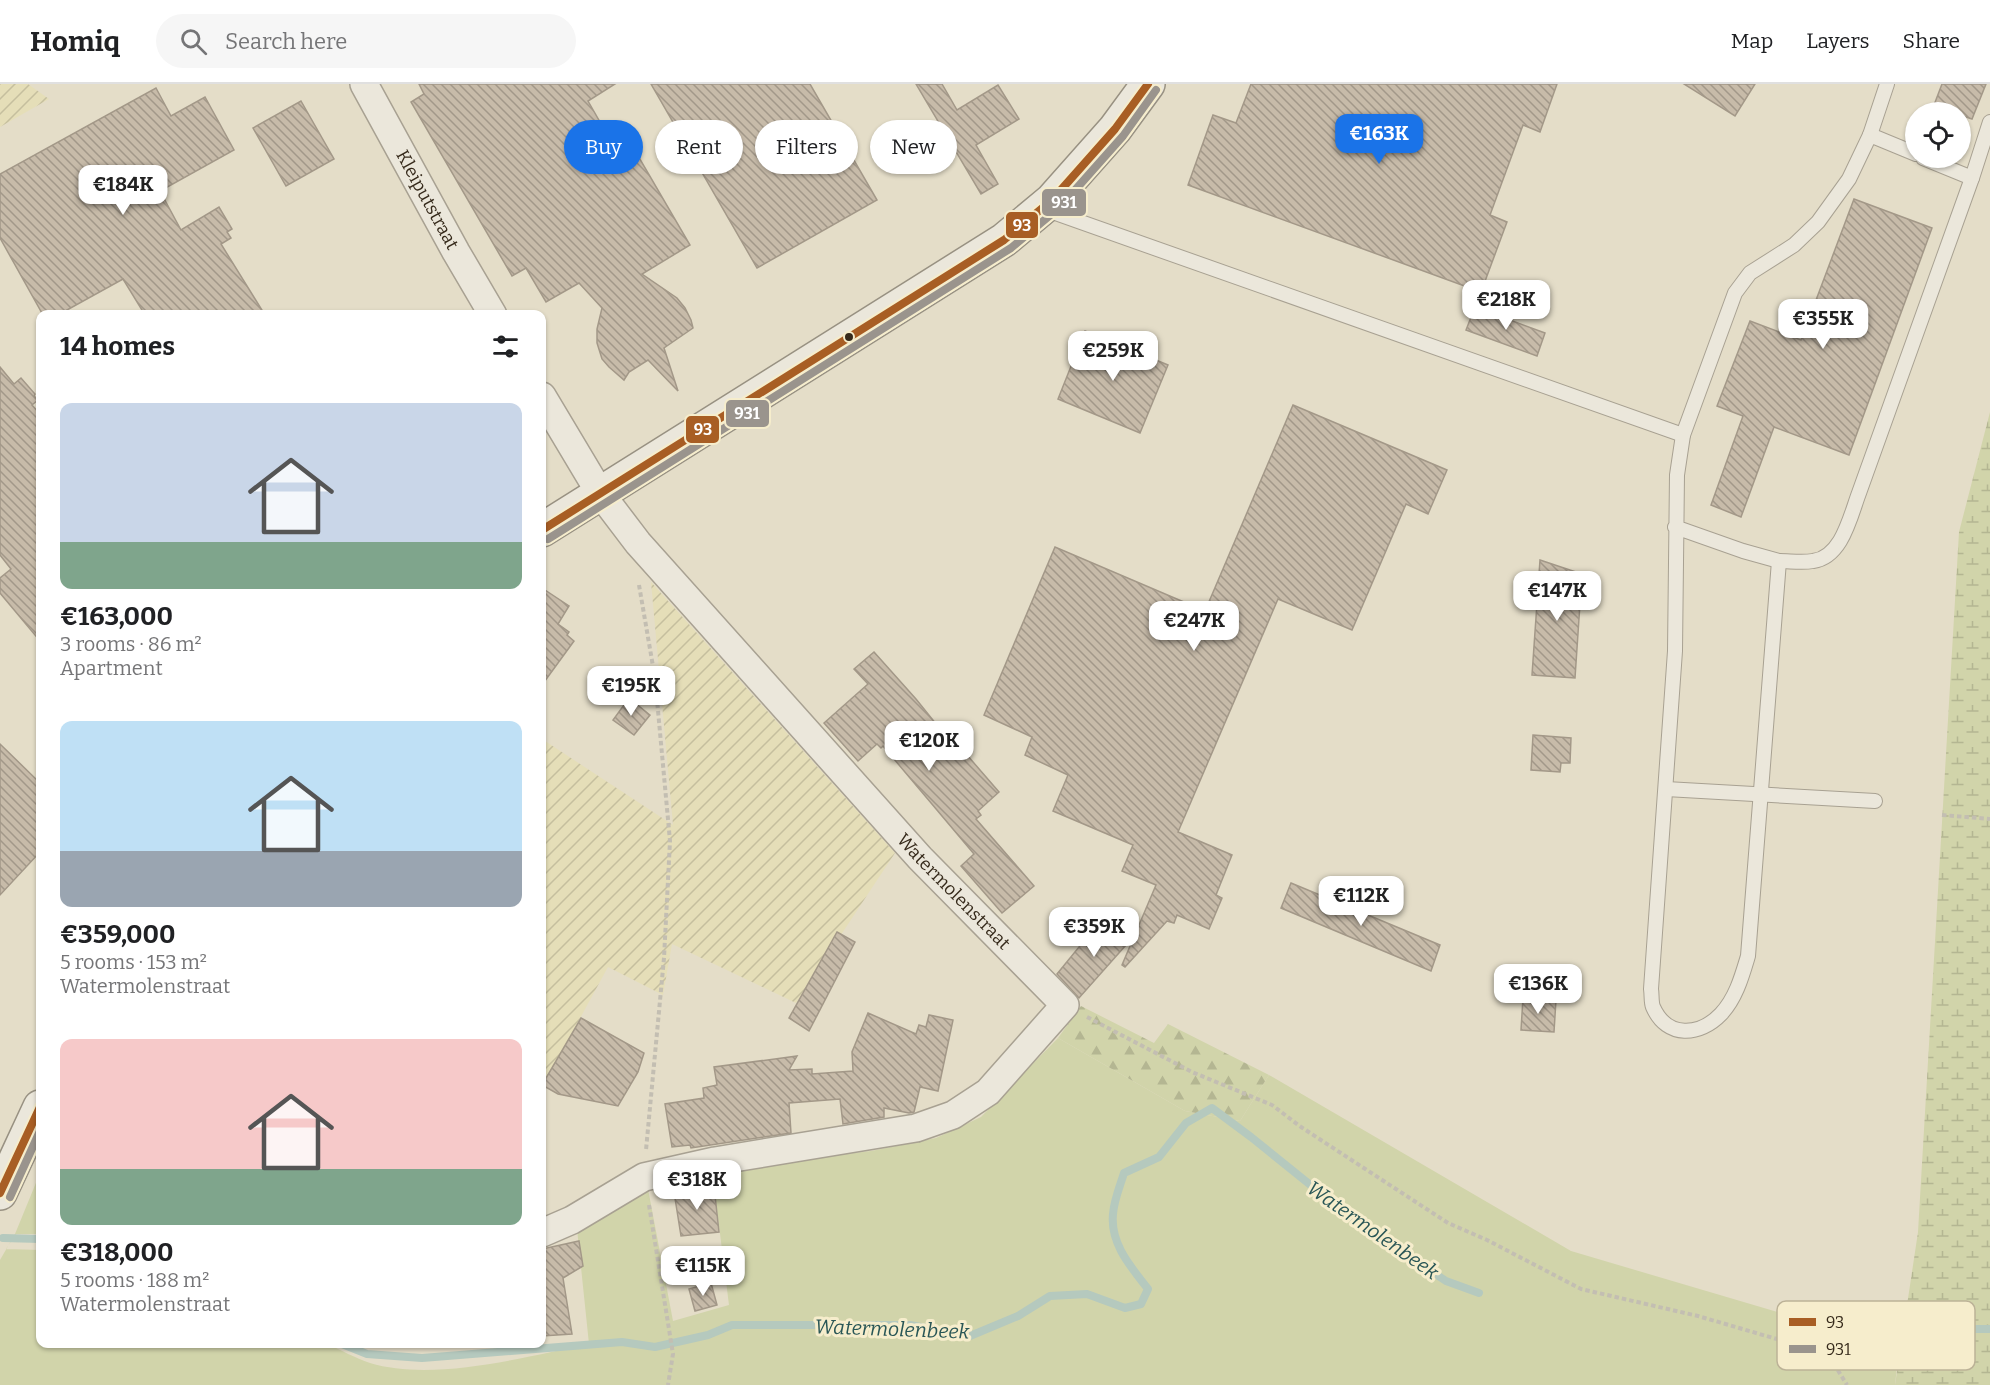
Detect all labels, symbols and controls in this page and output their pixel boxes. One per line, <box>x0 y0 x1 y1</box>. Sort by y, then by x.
search box <box>156 14 576 68</box>
text: Homiq <box>30 25 120 58</box>
icon: search <box>177 25 210 58</box>
text: Search here <box>225 28 347 55</box>
text: Map <box>1731 28 1773 54</box>
text: Layers <box>1806 28 1870 54</box>
text: Share <box>1903 28 1960 54</box>
map controls <box>1905 102 1971 168</box>
button: locate <box>1905 102 1971 168</box>
pin: €163K <box>1337 114 1421 165</box>
chip: Buy <box>564 120 643 174</box>
chip: Rent <box>655 120 743 174</box>
chip: Filters <box>755 120 858 174</box>
chip: New <box>870 120 957 174</box>
text: €163K <box>1349 121 1409 145</box>
street label: Kleiputstraat <box>391 146 464 254</box>
pin: €184K <box>81 165 165 216</box>
text: €184K <box>92 172 154 196</box>
line badge: 931 <box>1041 188 1087 217</box>
text: 931 <box>1051 193 1077 212</box>
line badge: 93 <box>1005 211 1039 239</box>
text: 93 <box>1013 216 1031 235</box>
pin: €218K <box>1464 280 1548 331</box>
text: €218K <box>1476 287 1536 311</box>
pin: €355K <box>1781 299 1865 350</box>
text: €355K <box>1792 306 1854 330</box>
icon: filters <box>489 330 522 363</box>
text: 14 homes <box>60 331 175 362</box>
unlabelled marker <box>843 331 855 343</box>
pin: €259K <box>1071 331 1155 382</box>
text: €259K <box>1082 338 1144 362</box>
line badge: 931 <box>725 399 770 428</box>
text: 931 <box>734 404 760 423</box>
line badge: 93 <box>685 415 720 444</box>
text: 93 <box>694 420 712 439</box>
icon: home <box>237 442 345 550</box>
pin: €147K <box>1515 571 1599 622</box>
text: €147K <box>1527 578 1587 602</box>
text: €163,000 <box>60 601 173 632</box>
pin: €247K <box>1152 601 1236 652</box>
text: €247K <box>1163 608 1225 632</box>
text: 3 rooms · 86 m² <box>60 632 202 656</box>
text: Apartment <box>60 656 163 680</box>
pin: €195K <box>589 666 673 717</box>
text: €195K <box>601 673 661 697</box>
pin: €120K <box>887 721 971 772</box>
text: €120K <box>899 728 959 752</box>
icon: home <box>237 760 345 868</box>
street label: Watermolenstraat <box>892 829 1015 954</box>
pin: €112K <box>1319 876 1403 927</box>
text: €112K <box>1333 883 1389 907</box>
pin: €359K <box>1052 907 1136 958</box>
text: €359K <box>1063 914 1125 938</box>
text: €359,000 <box>60 919 176 950</box>
text: 5 rooms · 153 m² <box>60 950 207 974</box>
pin: €136K <box>1496 964 1580 1015</box>
text: €136K <box>1508 971 1568 995</box>
text: Watermolenstraat <box>60 974 230 998</box>
icon: home <box>237 1078 345 1186</box>
pin: €318K <box>655 1160 739 1211</box>
text: €318K <box>667 1167 727 1191</box>
water label: Watermolenbeek <box>1303 1176 1443 1284</box>
text: €318,000 <box>60 1237 174 1268</box>
pin: €115K <box>661 1246 745 1297</box>
text: €115K <box>675 1253 731 1277</box>
text: 5 rooms · 188 m² <box>60 1268 209 1292</box>
text: Watermolenstraat <box>60 1292 230 1316</box>
legend <box>1777 1301 1975 1370</box>
text: 93 <box>1826 1313 1844 1332</box>
water label: Watermolenbeek <box>814 1314 970 1344</box>
text: 931 <box>1826 1340 1851 1359</box>

